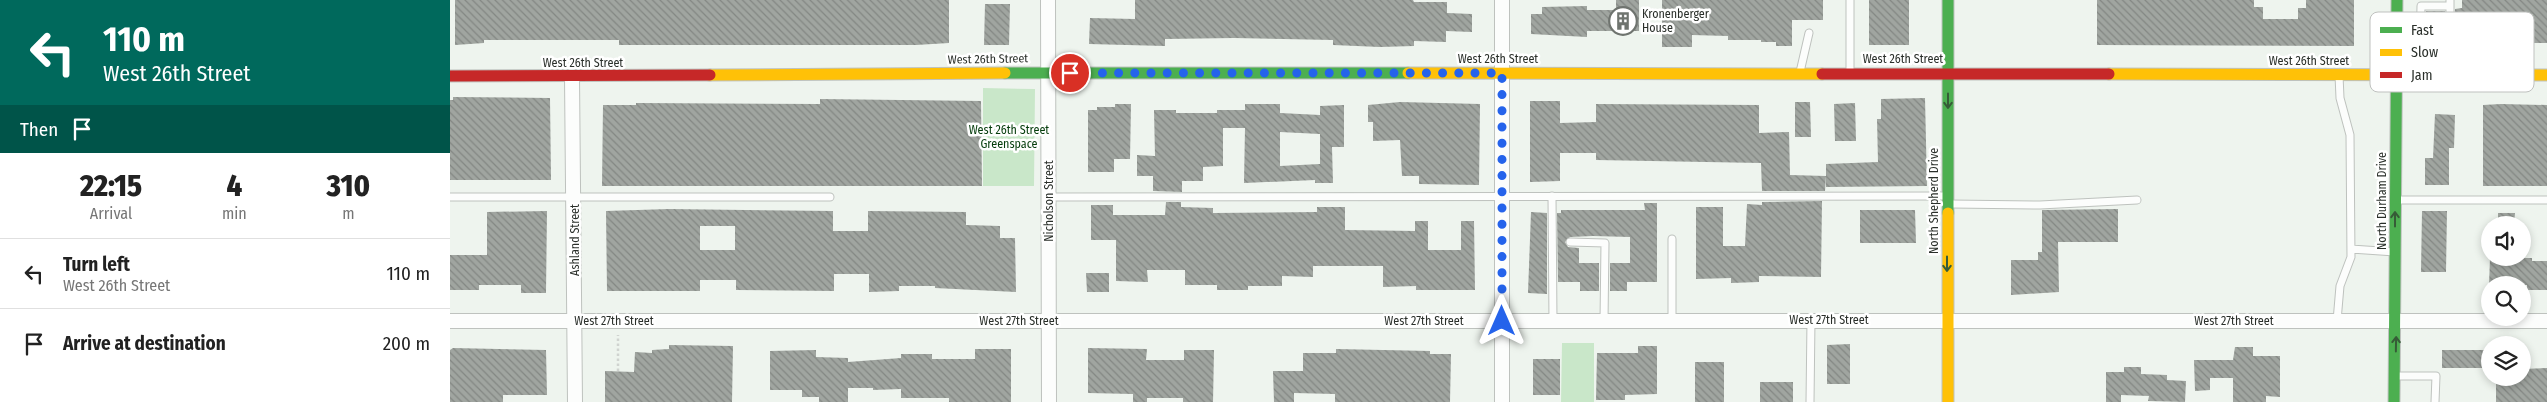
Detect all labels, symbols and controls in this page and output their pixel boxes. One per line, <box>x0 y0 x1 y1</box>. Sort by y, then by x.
building icon: Kronenberger House <box>1608 6 1638 36</box>
place label: Kronenberger House <box>1642 7 1710 35</box>
legend <box>2370 12 2534 92</box>
text: 110 m <box>103 18 185 60</box>
icon: left <box>20 20 85 85</box>
text: Fast <box>2411 22 2434 39</box>
text: Slow <box>2411 44 2438 61</box>
street label: West 26th Street <box>948 51 1028 67</box>
pin <box>1049 52 1091 94</box>
street label: West 26th Street <box>1458 52 1538 66</box>
street label: West 26th Street <box>1863 52 1943 66</box>
street label: West 26th Street <box>2269 54 2349 68</box>
street label: West 26th Street <box>543 56 623 70</box>
icon: arrive <box>1056 59 1084 87</box>
text: West 26th Street <box>103 60 251 87</box>
text: Jam <box>2411 67 2432 84</box>
one-way arrow <box>1943 92 1953 109</box>
icon: arrive <box>68 115 96 143</box>
text: Then <box>20 118 58 141</box>
park label: West 26th Street Greenspace <box>969 123 1049 151</box>
street label: North Shepherd Drive <box>1927 148 1941 254</box>
street label: North Durham Drive <box>2375 152 2389 250</box>
street label: Nicholson Street <box>1042 160 1056 242</box>
text: 22:15 <box>80 168 142 204</box>
text: 4 <box>226 168 242 204</box>
text: 310 <box>327 168 370 204</box>
text: Arrival <box>90 204 132 223</box>
text: min <box>222 204 247 223</box>
text: m <box>342 204 355 223</box>
street label: Ashland Street <box>568 204 582 276</box>
one-way arrow <box>2390 211 2400 227</box>
map controls <box>2481 216 2531 386</box>
button: sound <box>2481 216 2531 266</box>
text: Turn left <box>63 253 130 276</box>
one-way arrow <box>1942 255 1952 271</box>
icon: left <box>20 260 48 288</box>
text: 110 m <box>386 262 430 285</box>
text: West 26th Street <box>63 276 170 295</box>
button: search <box>2481 276 2531 326</box>
position arrow <box>1475 294 1527 346</box>
street label: West 27th Street <box>1789 313 1869 327</box>
street label: West 27th Street <box>574 314 654 328</box>
street label: West 27th Street <box>979 314 1059 328</box>
street label: West 27th Street <box>1384 314 1464 328</box>
street label: West 27th Street <box>2194 314 2274 328</box>
icon: arrive <box>20 330 48 358</box>
text: Arrive at destination <box>63 332 226 355</box>
text: 200 m <box>383 332 430 355</box>
one-way arrow <box>2391 336 2401 352</box>
button: layers <box>2481 336 2531 386</box>

